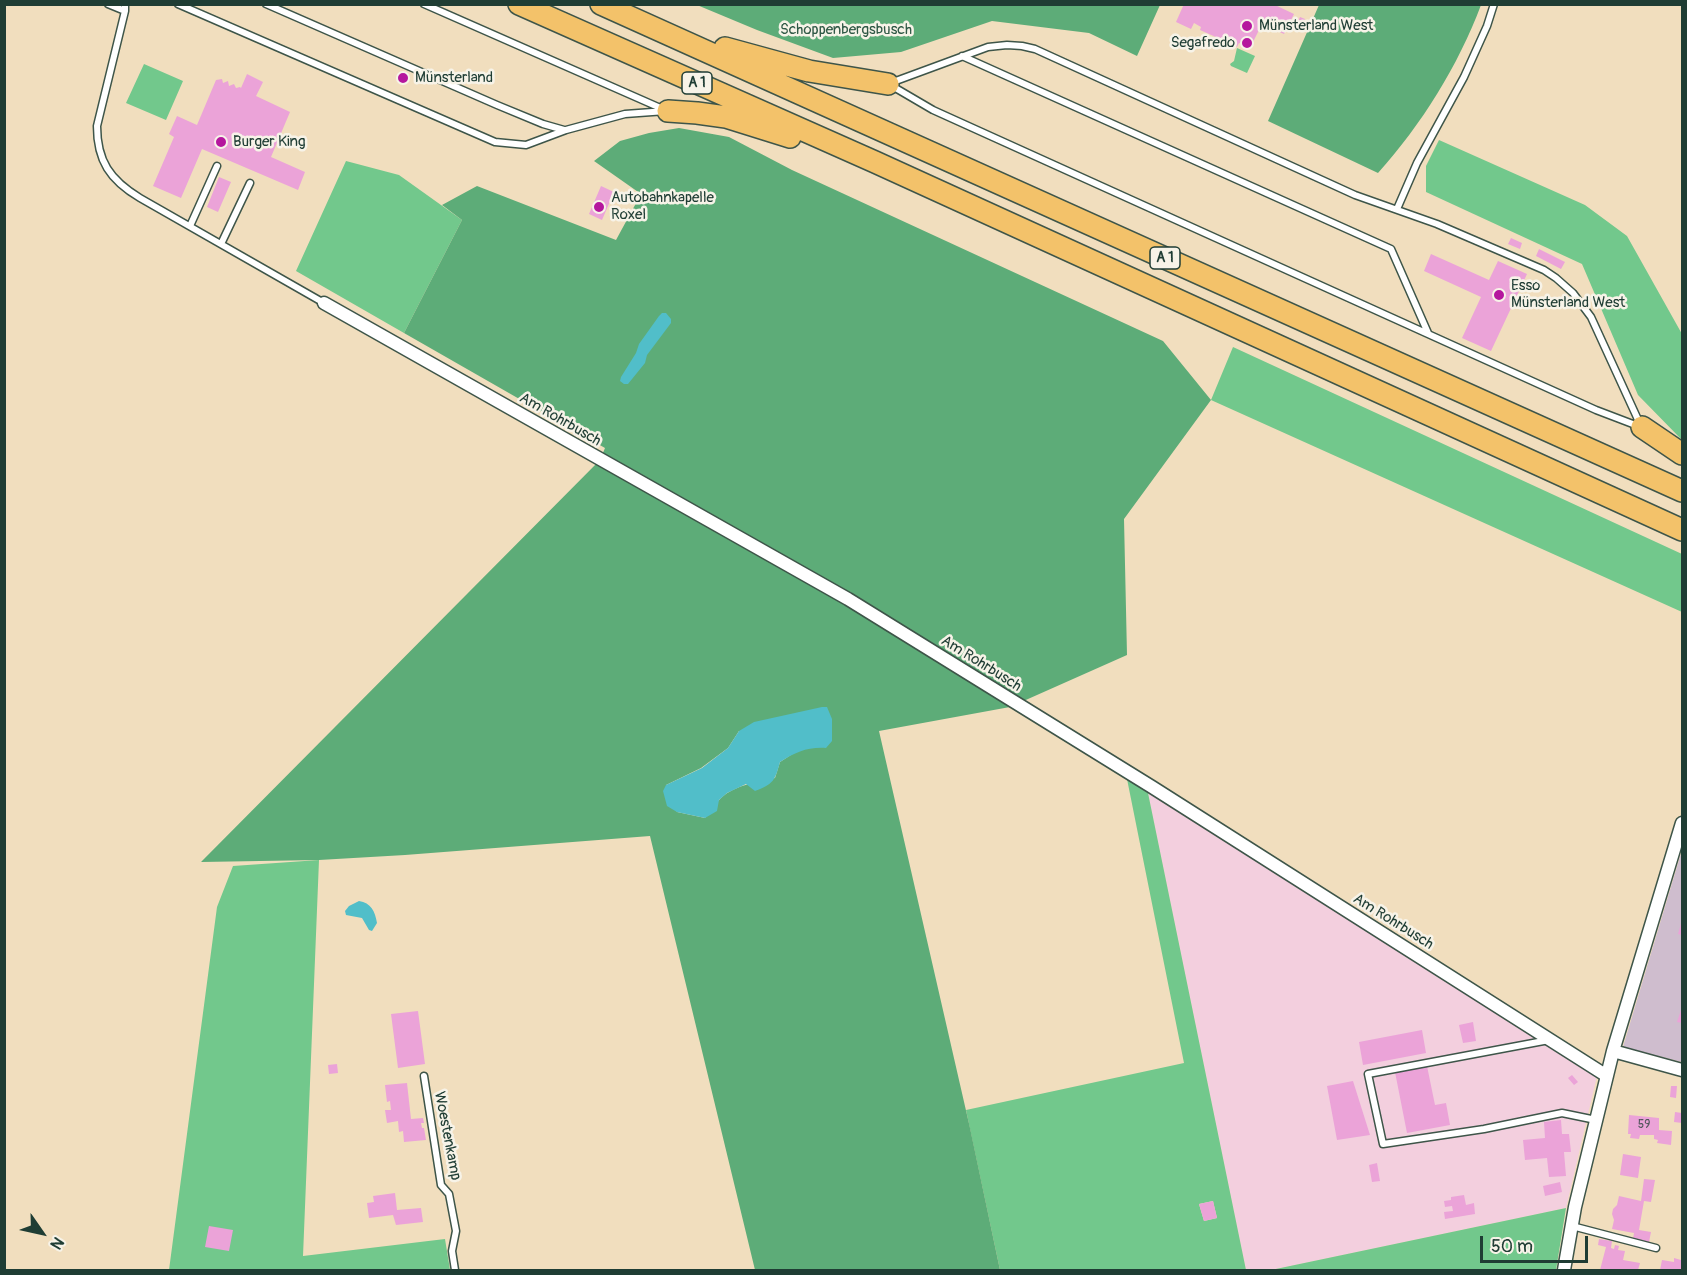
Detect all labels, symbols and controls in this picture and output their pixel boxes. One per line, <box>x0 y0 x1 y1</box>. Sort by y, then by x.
place label: Münsterland West <box>1259 17 1373 35</box>
marker: Münsterland West <box>1240 19 1254 33</box>
park label: Schoppenbergsbusch <box>780 21 912 39</box>
place label: Segafredo <box>1171 34 1235 52</box>
marker: Segafredo <box>1240 36 1254 50</box>
place label: Münsterland <box>415 69 493 87</box>
marker: Münsterland <box>396 71 410 85</box>
road number: A 1 <box>682 72 712 94</box>
place label: Burger King <box>233 133 306 151</box>
marker: Burger King <box>214 135 228 149</box>
place label: Autobahnkapelle Roxel <box>611 189 714 224</box>
marker: Autobahnkapelle Roxel <box>592 200 606 214</box>
road number: A 1 <box>1150 247 1180 269</box>
place label: Esso Münsterland West <box>1511 277 1625 312</box>
marker: Esso Münsterland West <box>1492 288 1506 302</box>
street label: Am Rohrbusch <box>516 389 604 451</box>
street label: Am Rohrbusch <box>937 632 1025 696</box>
street label: Am Rohrbusch <box>1349 890 1437 954</box>
street label: Woestenkamp <box>430 1090 464 1182</box>
house number: 59 <box>1638 1118 1650 1132</box>
north arrow <box>12 1203 72 1263</box>
scale bar <box>1483 1224 1591 1262</box>
text: N <box>46 1233 68 1253</box>
text: 50 m <box>1491 1235 1533 1258</box>

